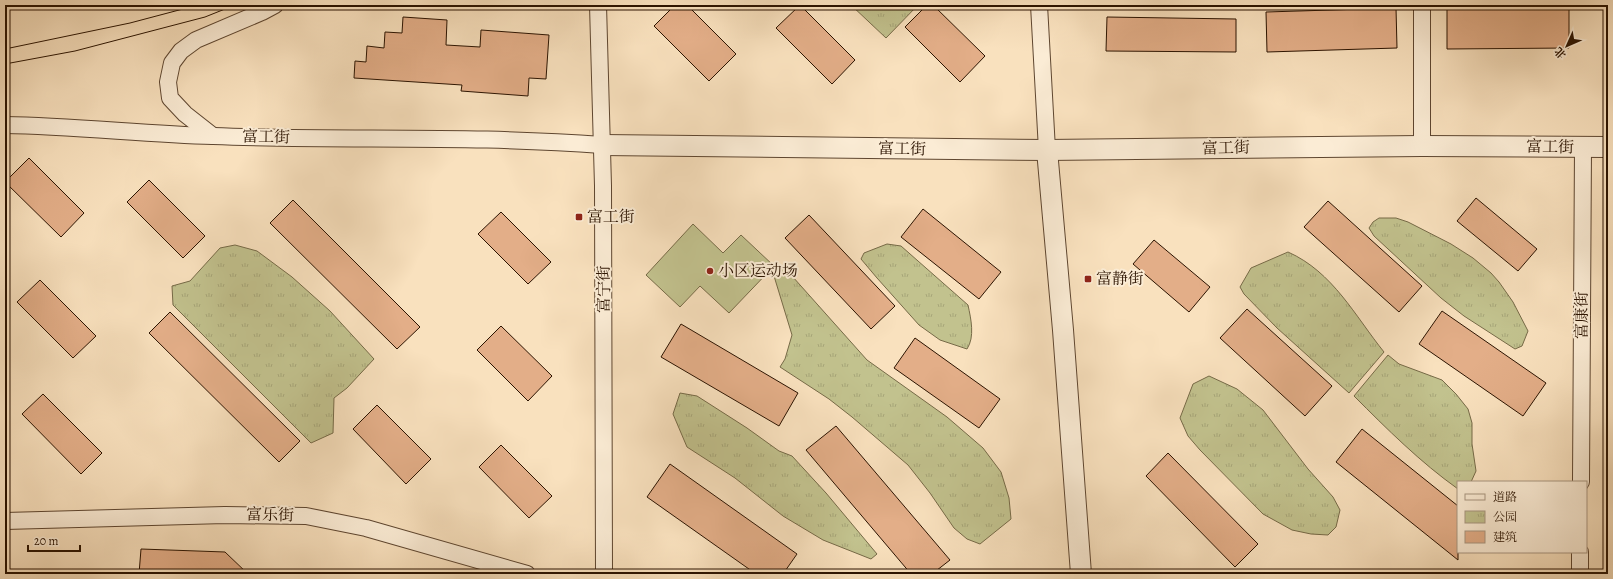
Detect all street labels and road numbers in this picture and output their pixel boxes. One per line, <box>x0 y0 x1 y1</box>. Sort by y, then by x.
street label: 富工街 <box>242 126 290 148</box>
street label: 富工街 <box>1526 136 1574 158</box>
street label: 富工街 <box>1202 137 1250 159</box>
street label: 富工街 <box>878 138 926 160</box>
street label: 富宁街 <box>593 265 615 313</box>
street label: 富康街 <box>1571 291 1593 339</box>
street label: 富乐街 <box>246 504 294 526</box>

